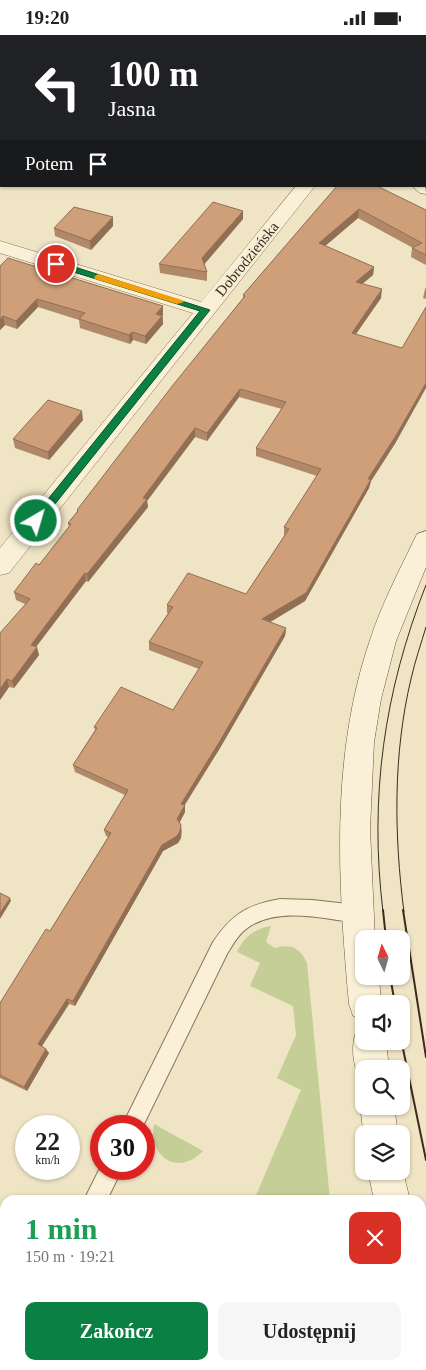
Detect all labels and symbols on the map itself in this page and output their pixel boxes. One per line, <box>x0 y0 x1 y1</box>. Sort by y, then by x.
street label: Dobrodzieńska <box>212 218 282 299</box>
pin <box>35 243 77 285</box>
position arrow <box>9 494 61 546</box>
north arrow <box>355 930 410 985</box>
speed limit sign: 30 <box>90 1115 155 1180</box>

